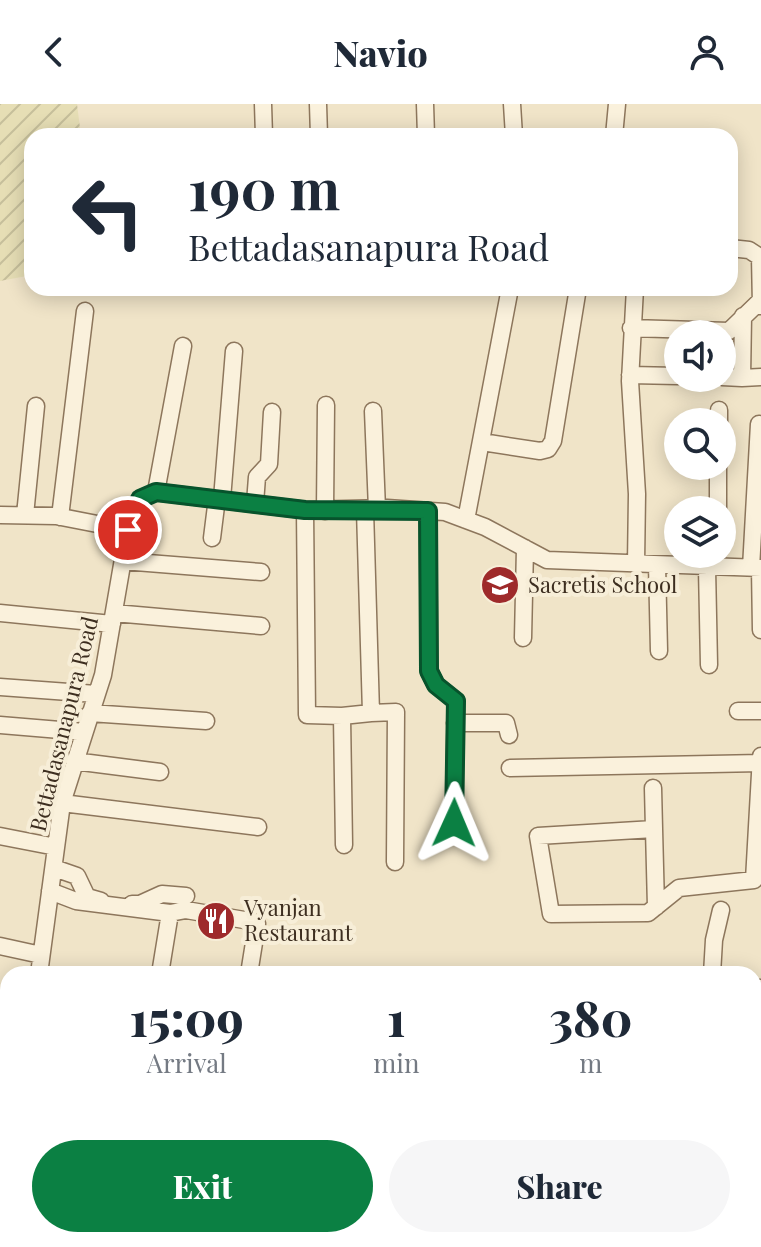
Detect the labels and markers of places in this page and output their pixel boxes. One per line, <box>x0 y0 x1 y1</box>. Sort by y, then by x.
pin <box>94 496 162 564</box>
school or university icon: Sacretis School <box>479 564 521 606</box>
place label: Sacretis School <box>528 569 677 599</box>
place label: Vyanjan Restaurant <box>243 892 354 947</box>
restaurant icon: Vyanjan Restaurant <box>195 900 237 942</box>

